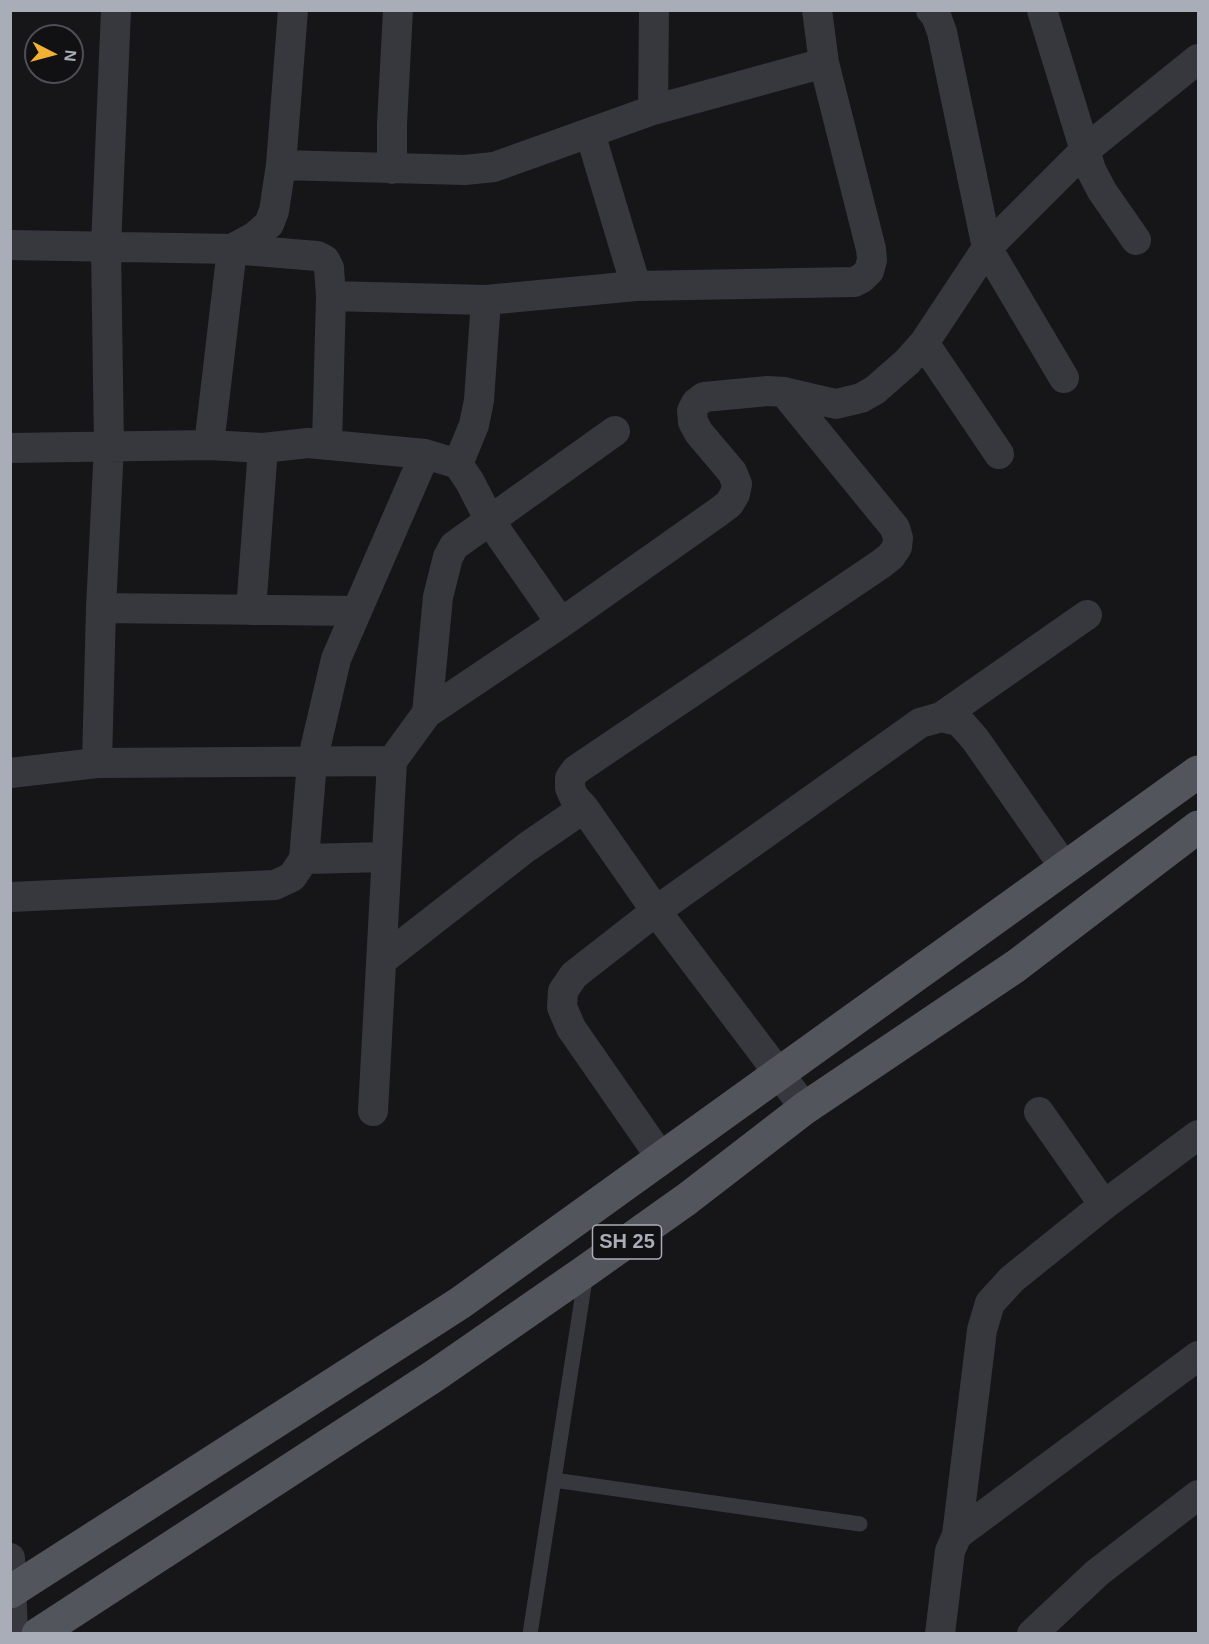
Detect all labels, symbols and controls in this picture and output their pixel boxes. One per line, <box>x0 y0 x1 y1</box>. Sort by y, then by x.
north arrow <box>24 24 84 84</box>
text: N <box>61 49 79 62</box>
road number: SH 25 <box>592 1225 662 1259</box>

